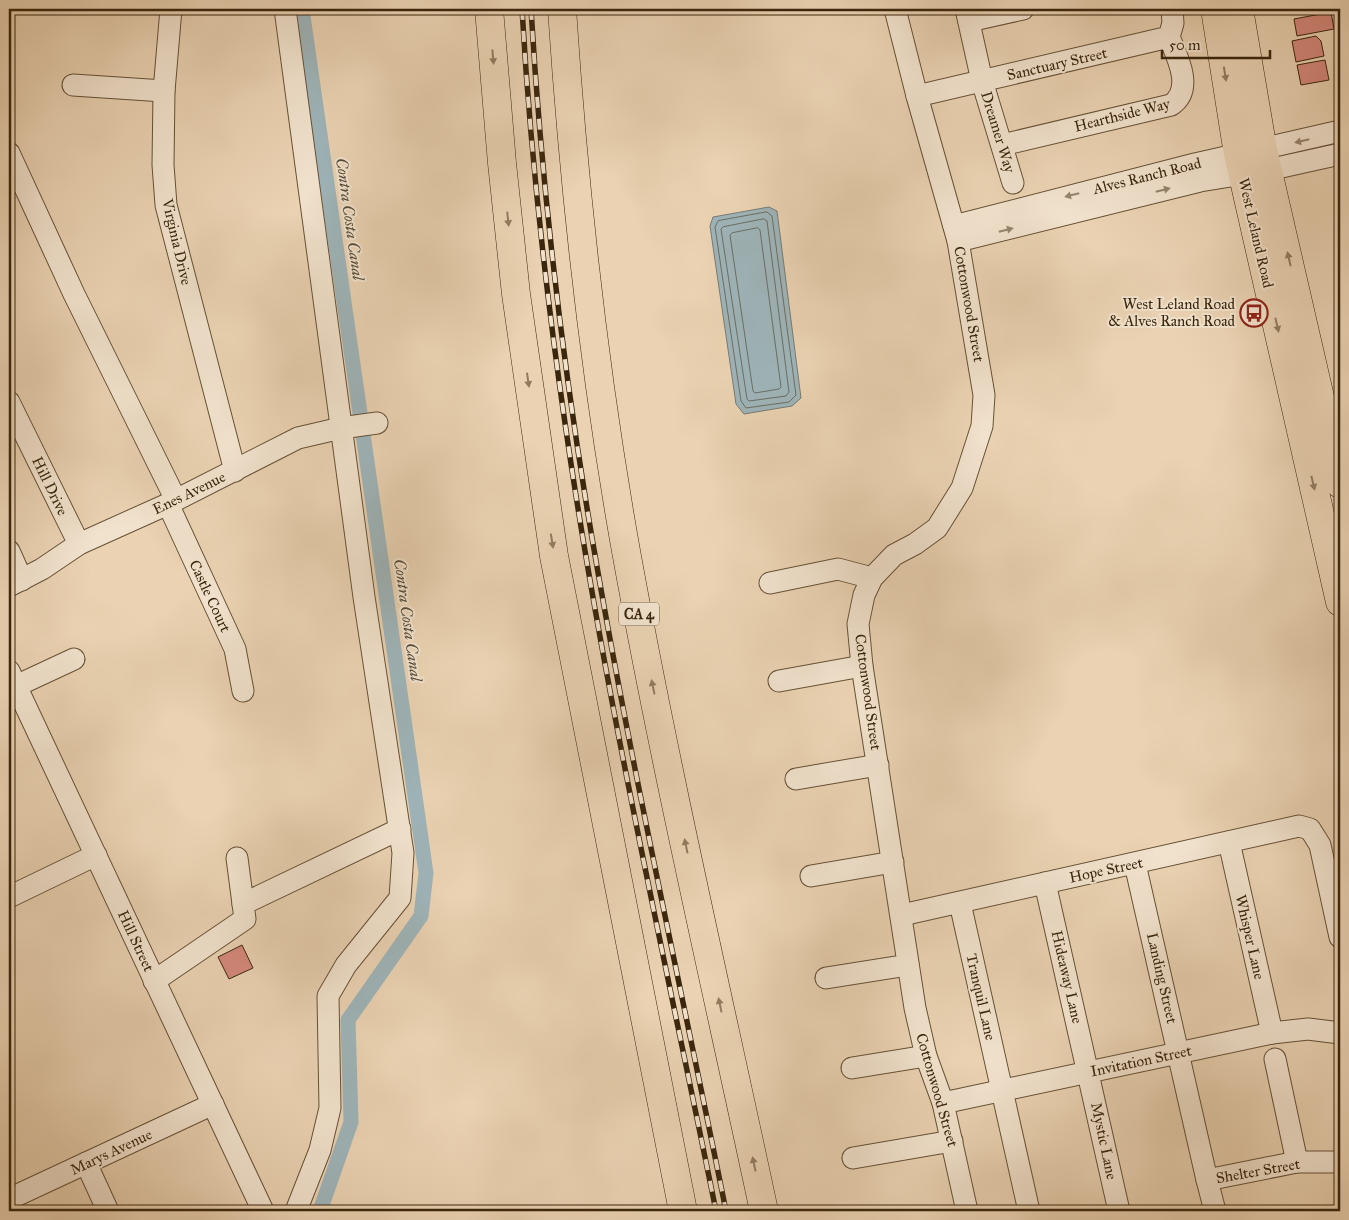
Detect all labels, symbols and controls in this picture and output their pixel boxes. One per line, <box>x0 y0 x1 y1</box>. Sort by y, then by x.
scale bar <box>1162 28 1269 60</box>
text: 50 m <box>1169 36 1201 54</box>
street label: Sanctuary Street <box>1005 44 1109 84</box>
one-way arrow <box>489 50 497 66</box>
one-way arrow <box>1222 67 1230 83</box>
street label: Dreamer Way <box>977 89 1019 176</box>
street label: Hearthside Way <box>1072 94 1173 136</box>
one-way arrow <box>1294 137 1309 145</box>
street label: Alves Ranch Road <box>1090 154 1203 198</box>
water label: Contra Costa Canal <box>332 157 368 283</box>
street label: West Leland Road <box>1235 176 1278 290</box>
one-way arrow <box>1156 186 1171 194</box>
one-way arrow <box>1064 192 1079 200</box>
street label: Virginia Drive <box>158 196 196 287</box>
one-way arrow <box>504 211 512 227</box>
one-way arrow <box>998 226 1013 234</box>
street label: Cottonwood Street <box>950 245 988 364</box>
one-way arrow <box>1285 252 1293 267</box>
place label: West Leland Road & Alves Ranch Road <box>1108 295 1235 330</box>
bus stop icon: West Leland Road & Alves Ranch Road <box>1239 298 1269 328</box>
one-way arrow <box>1273 317 1281 332</box>
one-way arrow <box>524 373 532 389</box>
street label: Hill Drive <box>28 454 72 518</box>
street label: Enes Avenue <box>150 468 228 518</box>
one-way arrow <box>1309 475 1317 490</box>
one-way arrow <box>548 534 556 550</box>
street label: Castle Court <box>185 557 235 636</box>
water label: Contra Costa Canal <box>390 558 426 684</box>
road number: CA 4 <box>619 602 659 626</box>
street label: Cottonwood Street <box>851 633 885 752</box>
one-way arrow <box>649 679 657 694</box>
one-way arrow <box>682 837 690 853</box>
street label: Hope Street <box>1068 853 1145 887</box>
street label: Whisper Lane <box>1231 893 1269 981</box>
street label: Hill Street <box>114 907 158 975</box>
street label: Hideaway Lane <box>1048 929 1086 1025</box>
street label: Landing Street <box>1143 931 1181 1026</box>
street label: Tranquil Lane <box>961 952 1000 1042</box>
one-way arrow <box>716 997 724 1012</box>
street label: Cottonwood Street <box>912 1031 962 1150</box>
street label: Invitation Street <box>1089 1041 1194 1081</box>
street label: Mystic Lane <box>1087 1101 1121 1181</box>
street label: Marys Avenue <box>67 1125 155 1179</box>
one-way arrow <box>749 1155 757 1171</box>
street label: Shelter Street <box>1215 1155 1302 1187</box>

